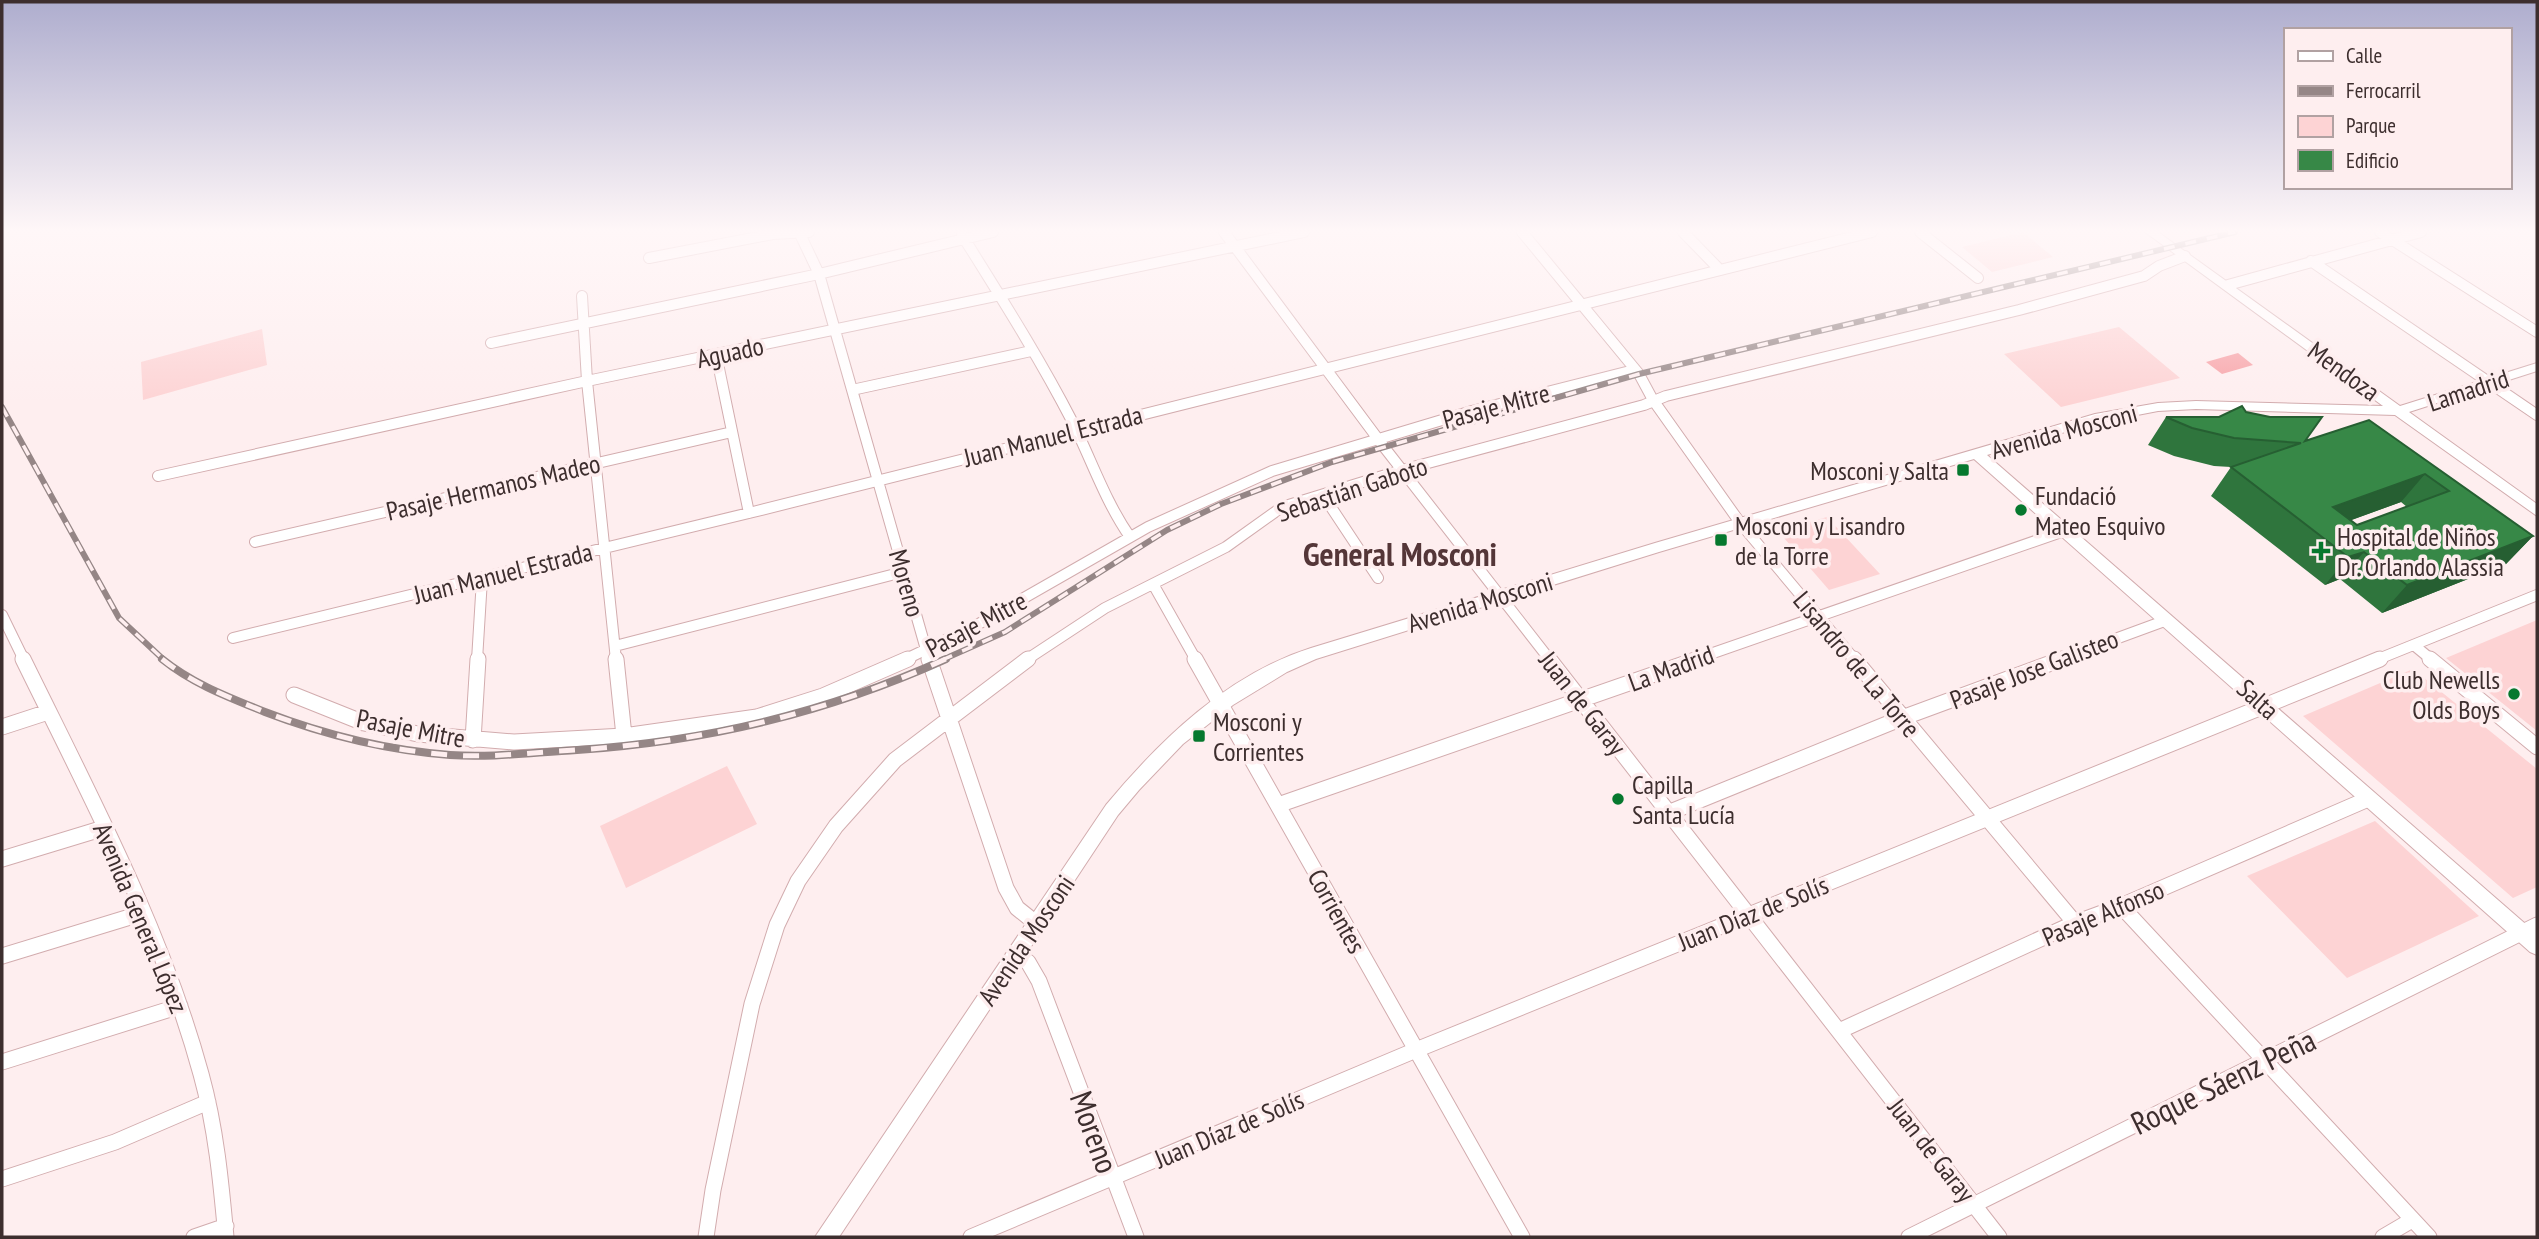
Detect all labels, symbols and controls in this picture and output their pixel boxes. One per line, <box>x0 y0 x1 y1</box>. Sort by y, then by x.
legend <box>2284 28 2511 189</box>
text: Calle <box>2346 42 2382 69</box>
text: Ferrocarril <box>2346 77 2421 104</box>
text: Parque <box>2346 112 2396 139</box>
text: Edificio <box>2346 147 2399 174</box>
street label: Aguado <box>694 329 766 375</box>
street label: Mendoza <box>2302 334 2386 408</box>
street label: Lamadrid <box>2423 361 2513 419</box>
street label: Pasaje Mitre <box>1439 376 1553 436</box>
street label: Avenida Mosconi <box>1987 396 2141 466</box>
street label: Juan Manuel Estrada <box>959 398 1146 474</box>
street label: Pasaje Hermanos Madeo <box>383 446 603 528</box>
street label: Sebastián Gaboto <box>1273 449 1431 529</box>
place label: Mosconi y Salta <box>1810 454 1949 487</box>
marker: Mosconi y Salta <box>1955 462 1971 478</box>
place label: Fundació Mateo Esquivo <box>2035 479 2166 542</box>
marker: Fundació Mateo Esquivo <box>2013 502 2029 518</box>
place label: Mosconi y Lisandro de la Torre <box>1735 509 1905 572</box>
place label: Hospital de Niños Dr. Orlando Alassia <box>2337 520 2504 583</box>
district label: General Mosconi <box>1303 532 1497 575</box>
marker: Mosconi y Lisandro de la Torre <box>1713 532 1729 548</box>
street label: Juan Manuel Estrada <box>409 535 596 611</box>
marker: Hospital de Niños Dr. Orlando Alassia <box>2311 541 2331 561</box>
street label: Moreno <box>882 546 932 620</box>
street label: Avenida Mosconi <box>1403 564 1557 640</box>
street label: Pasaje Mitre <box>920 584 1032 664</box>
street label: Lisandro de La Torre <box>1786 584 1928 744</box>
street label: Pasaje Jose Galisteo <box>1945 622 2123 716</box>
street label: La Madrid <box>1624 637 1718 699</box>
street label: Juan de Garay <box>1532 644 1634 762</box>
place label: Club Newells Olds Boys <box>2383 663 2500 726</box>
street label: Salta <box>2230 672 2286 726</box>
marker: Club Newells Olds Boys <box>2506 686 2522 702</box>
street label: Pasaje Mitre <box>354 701 468 755</box>
place label: Mosconi y Corrientes <box>1213 705 1304 768</box>
marker: Mosconi y Corrientes <box>1191 728 1207 744</box>
place label: Capilla Santa Lucía <box>1632 768 1735 831</box>
marker: Capilla Santa Lucía <box>1610 791 1626 807</box>
street label: Avenida General López <box>86 818 196 1018</box>
street label: Corrientes <box>1301 863 1373 959</box>
street label: Avenida Mosconi <box>970 868 1082 1012</box>
street label: Juan Díaz de Solís <box>1672 868 1833 958</box>
street label: Pasaje Alfonso <box>2037 873 2169 953</box>
street label: Roque Sáenz Peña <box>2124 1018 2322 1144</box>
street label: Juan Díaz de Solís <box>1148 1083 1309 1176</box>
street label: Moreno <box>1061 1085 1129 1179</box>
street label: Juan de Garay <box>1881 1091 1983 1209</box>

